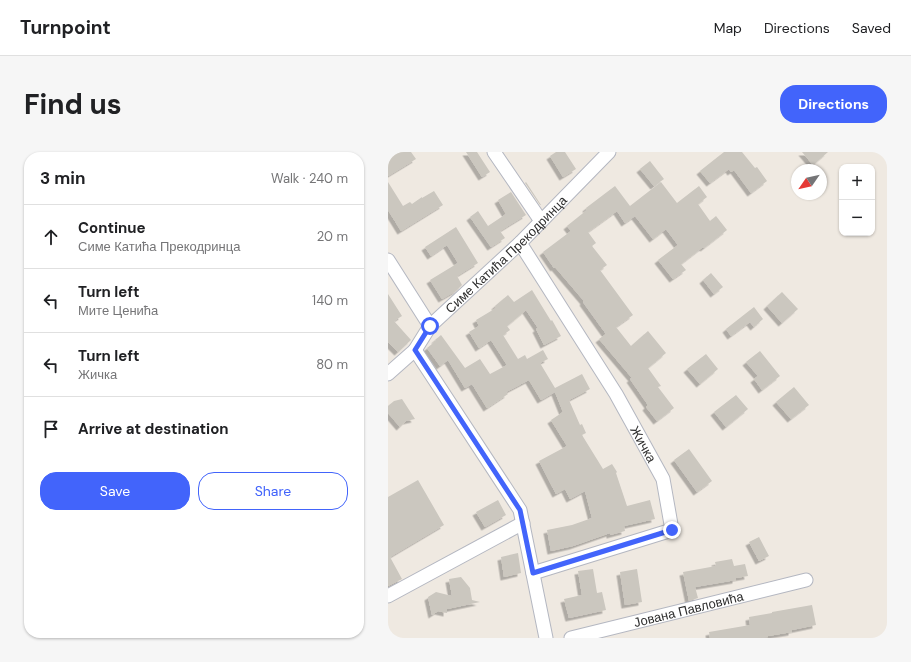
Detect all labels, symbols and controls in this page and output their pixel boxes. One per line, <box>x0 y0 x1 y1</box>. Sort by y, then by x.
text: Turnpoint <box>20 15 111 40</box>
text: Map <box>714 19 742 37</box>
text: Directions <box>764 19 830 37</box>
text: Saved <box>852 19 891 37</box>
button: Directions <box>780 85 887 123</box>
text: Find us <box>24 86 122 123</box>
north arrow <box>791 164 827 200</box>
map controls <box>839 164 875 236</box>
button: + <box>839 164 875 200</box>
text: 3 min <box>40 167 85 189</box>
text: Walk · 240 m <box>271 170 348 187</box>
street label: Симе Катића Прекодринца <box>442 192 571 317</box>
button: − <box>839 200 875 236</box>
text: Continue <box>78 218 146 238</box>
icon: ahead <box>40 226 62 248</box>
text: 20 m <box>317 228 348 245</box>
text: Симе Катића Прекодринца <box>78 238 240 255</box>
text: Turn left <box>78 282 139 302</box>
icon: left <box>40 290 62 312</box>
text: 140 m <box>312 292 348 309</box>
text: Мите Ценића <box>78 302 158 319</box>
route start <box>421 317 439 335</box>
text: Turn left <box>78 346 139 366</box>
icon: left <box>40 354 62 376</box>
text: 80 m <box>316 356 348 373</box>
text: Жичка <box>78 366 117 383</box>
icon: arrive <box>40 418 62 440</box>
text: Arrive at destination <box>78 419 229 439</box>
street label: Жичка <box>626 423 660 466</box>
button: Save <box>40 472 190 510</box>
button: Share <box>198 472 348 510</box>
route end <box>663 521 681 539</box>
street label: Јована Павловића <box>632 588 746 631</box>

